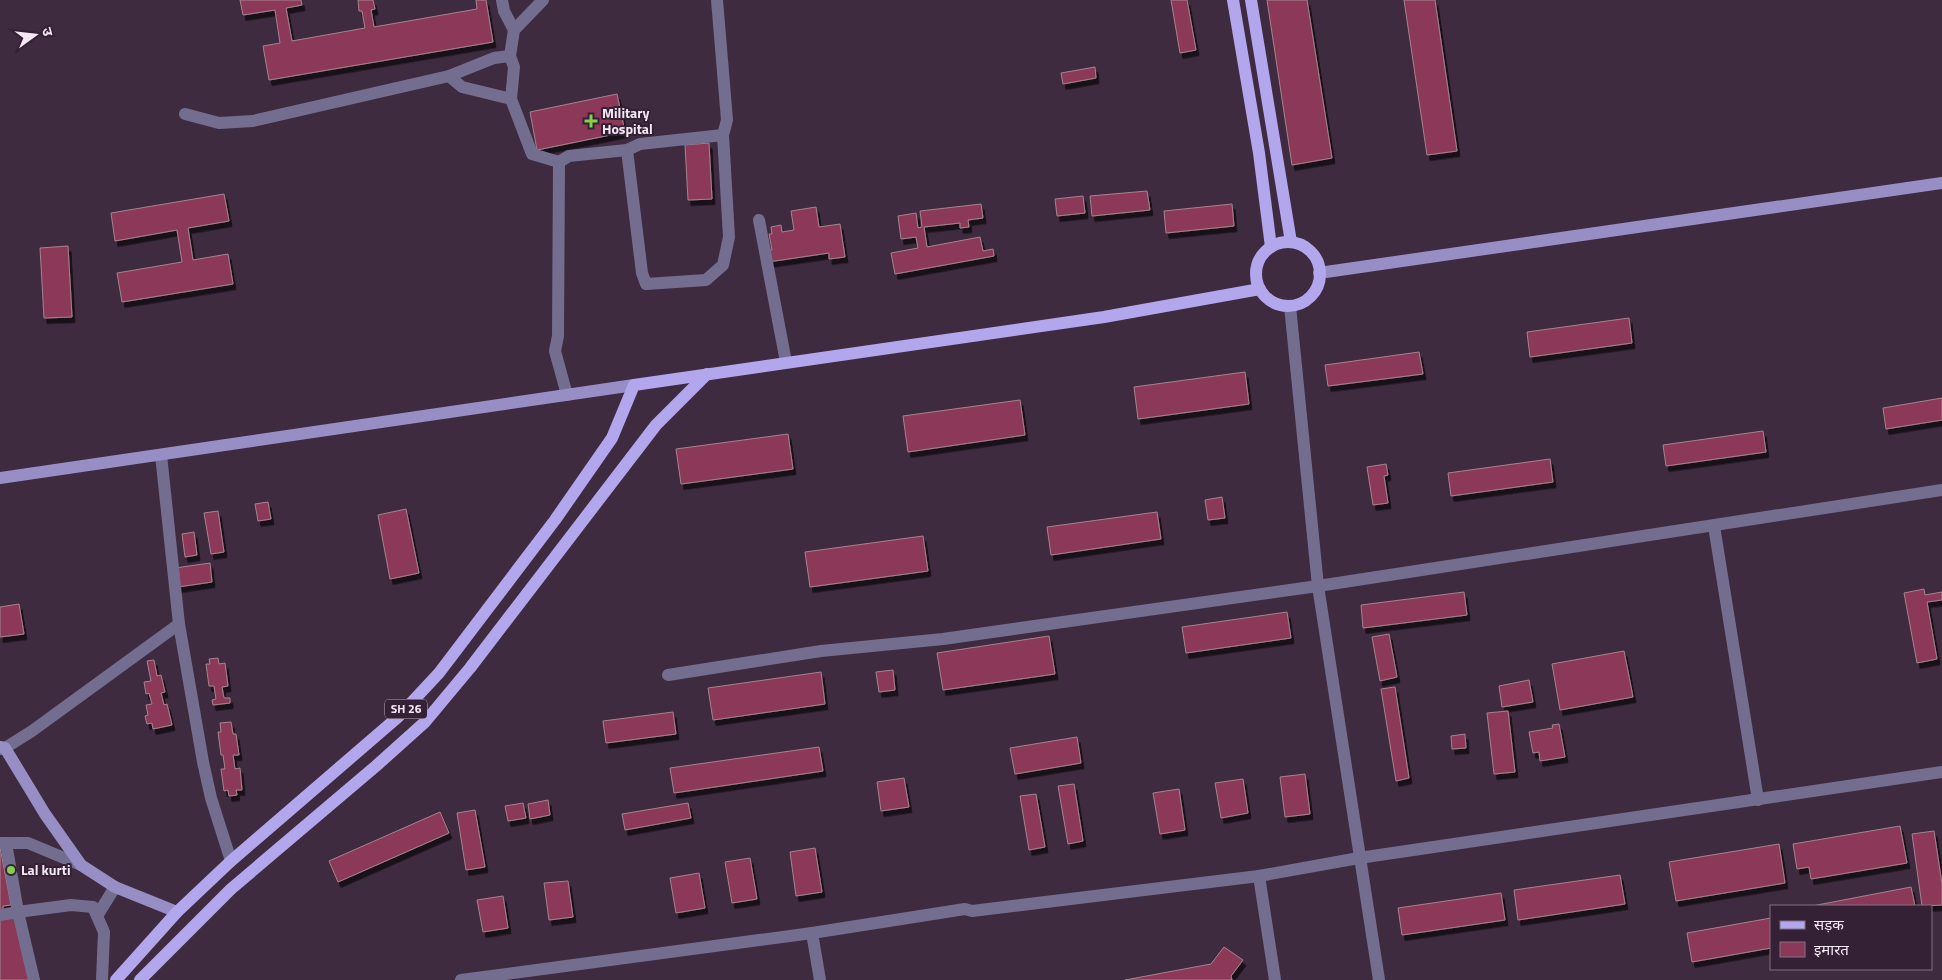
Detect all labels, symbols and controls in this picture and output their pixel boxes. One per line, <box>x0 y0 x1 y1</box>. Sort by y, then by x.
north arrow <box>10 10 60 60</box>
text: उ <box>37 25 59 39</box>
place label: Military Hospital <box>602 102 653 139</box>
marker: Military Hospital <box>584 114 598 128</box>
road number: SH 26 <box>385 700 427 719</box>
place label: Lal kurti <box>21 859 71 880</box>
marker: Lal kurti <box>5 864 17 876</box>
legend <box>1770 905 1932 970</box>
text: सड़क <box>1814 913 1844 936</box>
text: इमारत <box>1814 938 1849 961</box>

